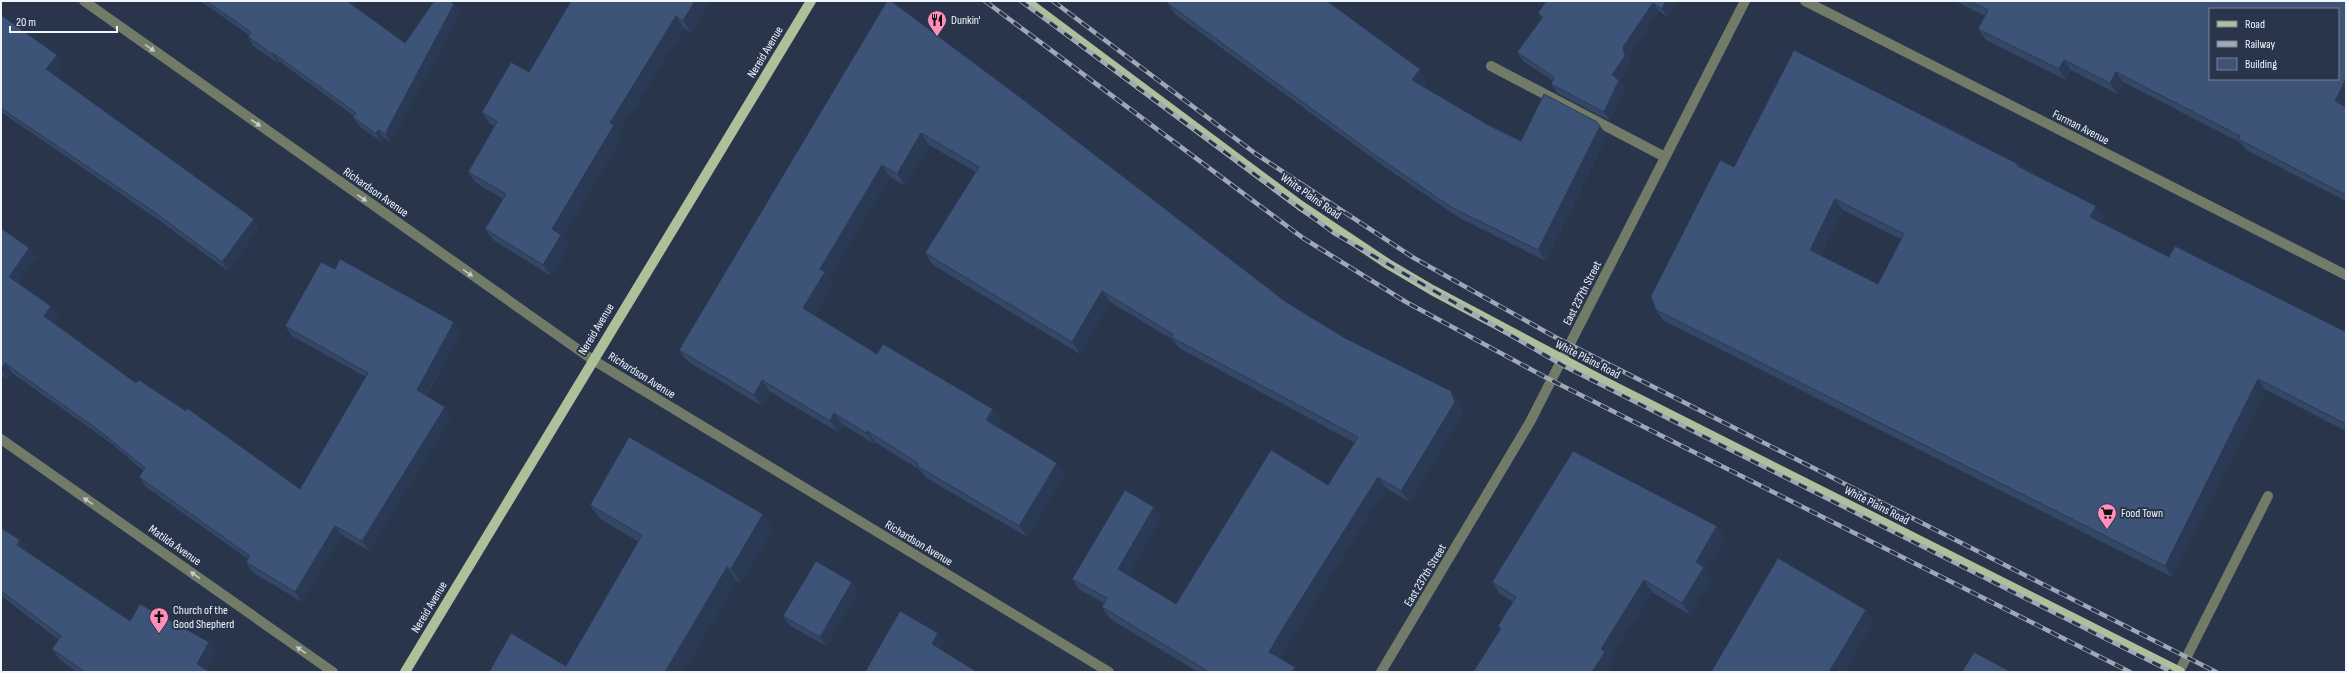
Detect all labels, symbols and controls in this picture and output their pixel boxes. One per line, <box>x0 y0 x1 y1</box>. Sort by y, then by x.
scale bar <box>10 8 117 34</box>
legend <box>2209 8 2339 80</box>
restaurant icon: Dunkin' <box>926 9 948 37</box>
place label: Dunkin' <box>951 13 981 28</box>
text: 20 m <box>16 15 36 30</box>
text: Road <box>2245 17 2265 32</box>
street label: Nereid Avenue <box>744 24 787 81</box>
text: Railway <box>2245 37 2276 52</box>
one-way arrow <box>145 44 155 52</box>
text: Building <box>2245 57 2277 72</box>
street label: Furman Avenue <box>2050 107 2112 148</box>
one-way arrow <box>251 119 261 127</box>
street label: Richardson Avenue <box>340 164 411 221</box>
street label: White Plains Road <box>1277 170 1344 223</box>
one-way arrow <box>357 194 367 202</box>
street label: East 237th Street <box>1560 258 1605 328</box>
one-way arrow <box>463 269 474 277</box>
street label: Nereid Avenue <box>575 301 618 358</box>
street label: White Plains Road <box>1553 337 1623 382</box>
street label: Richardson Avenue <box>605 349 678 402</box>
street label: White Plains Road <box>1842 483 1912 528</box>
one-way arrow <box>83 497 94 505</box>
supermarket icon: Food Town <box>2096 502 2118 530</box>
place label: Food Town <box>2121 506 2163 521</box>
street label: Richardson Avenue <box>882 517 955 570</box>
street label: Matilda Avenue <box>146 522 204 569</box>
street label: East 237th Street <box>1401 541 1450 609</box>
one-way arrow <box>190 571 200 579</box>
street label: Nereid Avenue <box>408 579 451 636</box>
place label: Church of the Good Shepherd <box>173 603 234 632</box>
church icon: Church of the Good Shepherd <box>148 606 170 634</box>
one-way arrow <box>296 646 307 654</box>

